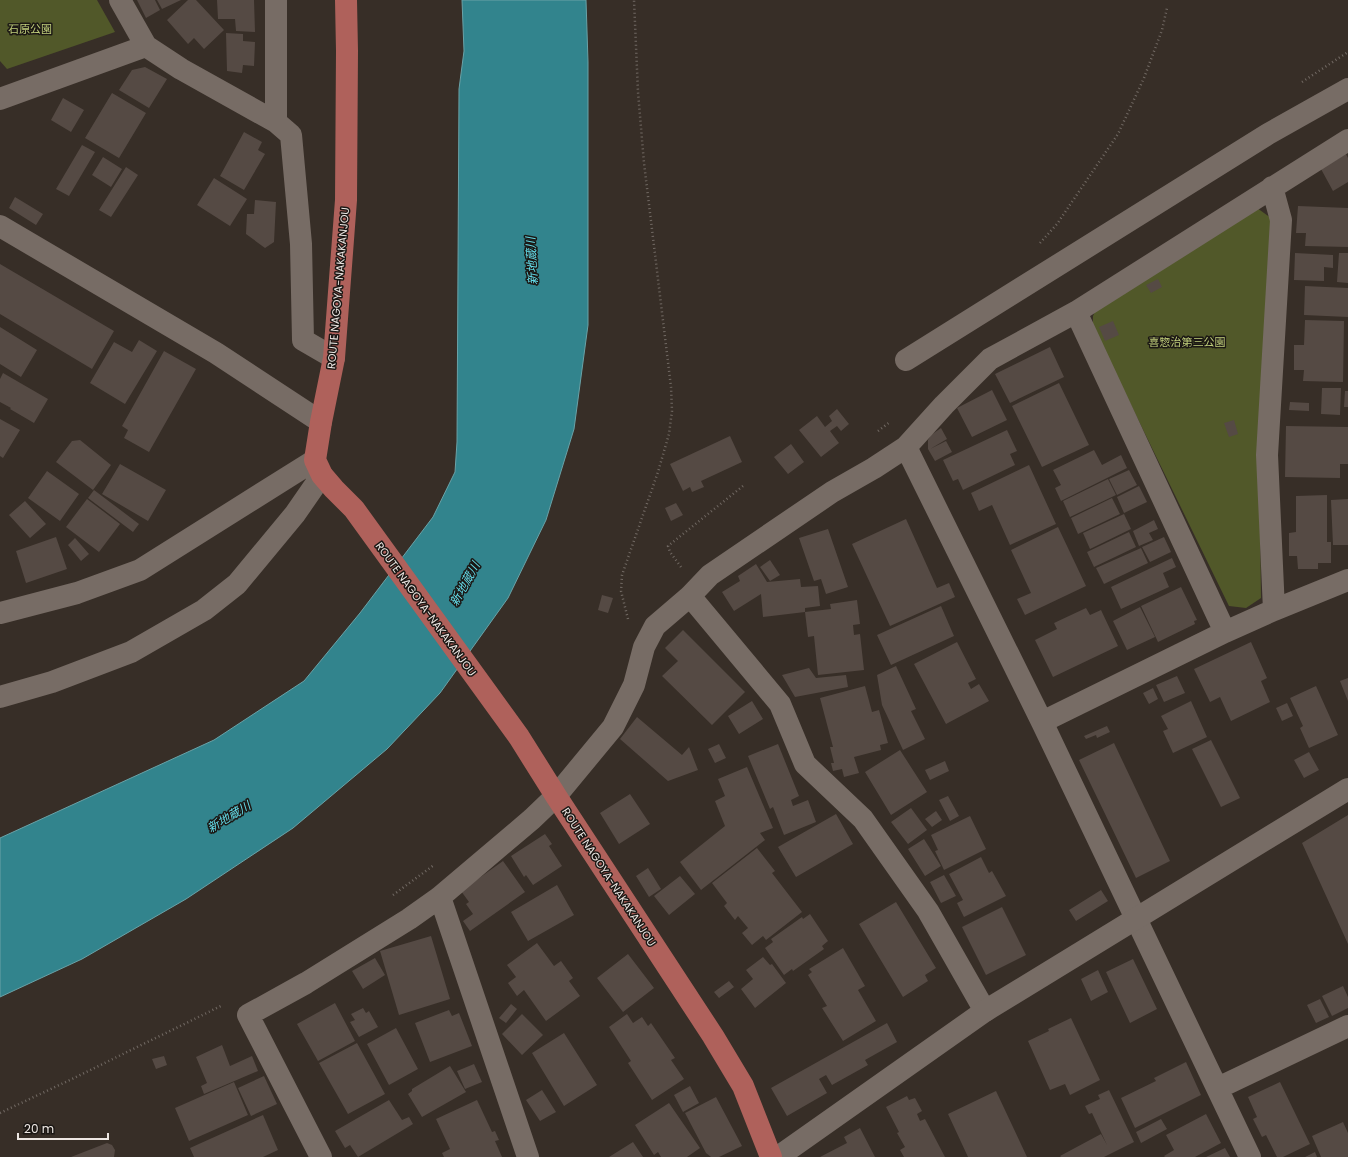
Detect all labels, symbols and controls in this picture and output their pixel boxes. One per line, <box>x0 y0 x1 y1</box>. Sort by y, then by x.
park label: 石原公園 <box>8 21 52 37</box>
street label: ROUTE NAGOYA-NAKAKANJOU <box>323 206 353 370</box>
water label: 新地蔵川 <box>522 235 541 285</box>
park label: 喜惣治第三公園 <box>1149 334 1226 350</box>
street label: ROUTE NAGOYA-NAKAKANJOU <box>372 539 480 679</box>
water label: 新地蔵川 <box>445 557 485 609</box>
water label: 新地蔵川 <box>204 796 255 836</box>
street label: ROUTE NAGOYA-NAKAKANJOU <box>558 805 660 949</box>
scale bar <box>18 1115 108 1141</box>
text: 20 m <box>24 1120 54 1137</box>

